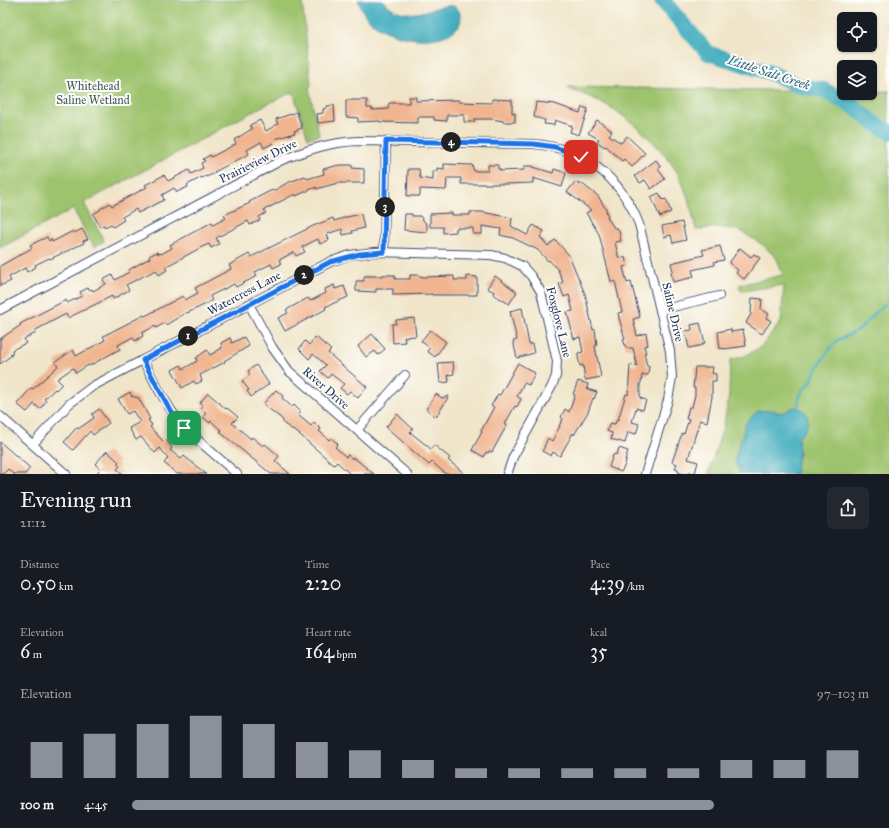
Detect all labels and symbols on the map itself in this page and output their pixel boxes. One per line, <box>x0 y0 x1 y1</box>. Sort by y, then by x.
water label: Little Salt Creek <box>725 52 812 94</box>
park label: Whitehead Saline Wetland <box>56 79 130 107</box>
pin: 4 <box>441 132 461 152</box>
street label: Prairieview Drive <box>217 136 299 186</box>
pin <box>564 140 598 174</box>
pin: 3 <box>375 197 395 217</box>
pin: 2 <box>294 265 314 285</box>
street label: Watercress Lane <box>205 268 283 318</box>
street label: Saline Drive <box>659 281 687 343</box>
street label: Foxglove Lane <box>542 285 575 359</box>
pin: 1 <box>178 326 198 346</box>
street label: River Drive <box>300 364 352 412</box>
pin <box>167 411 201 445</box>

